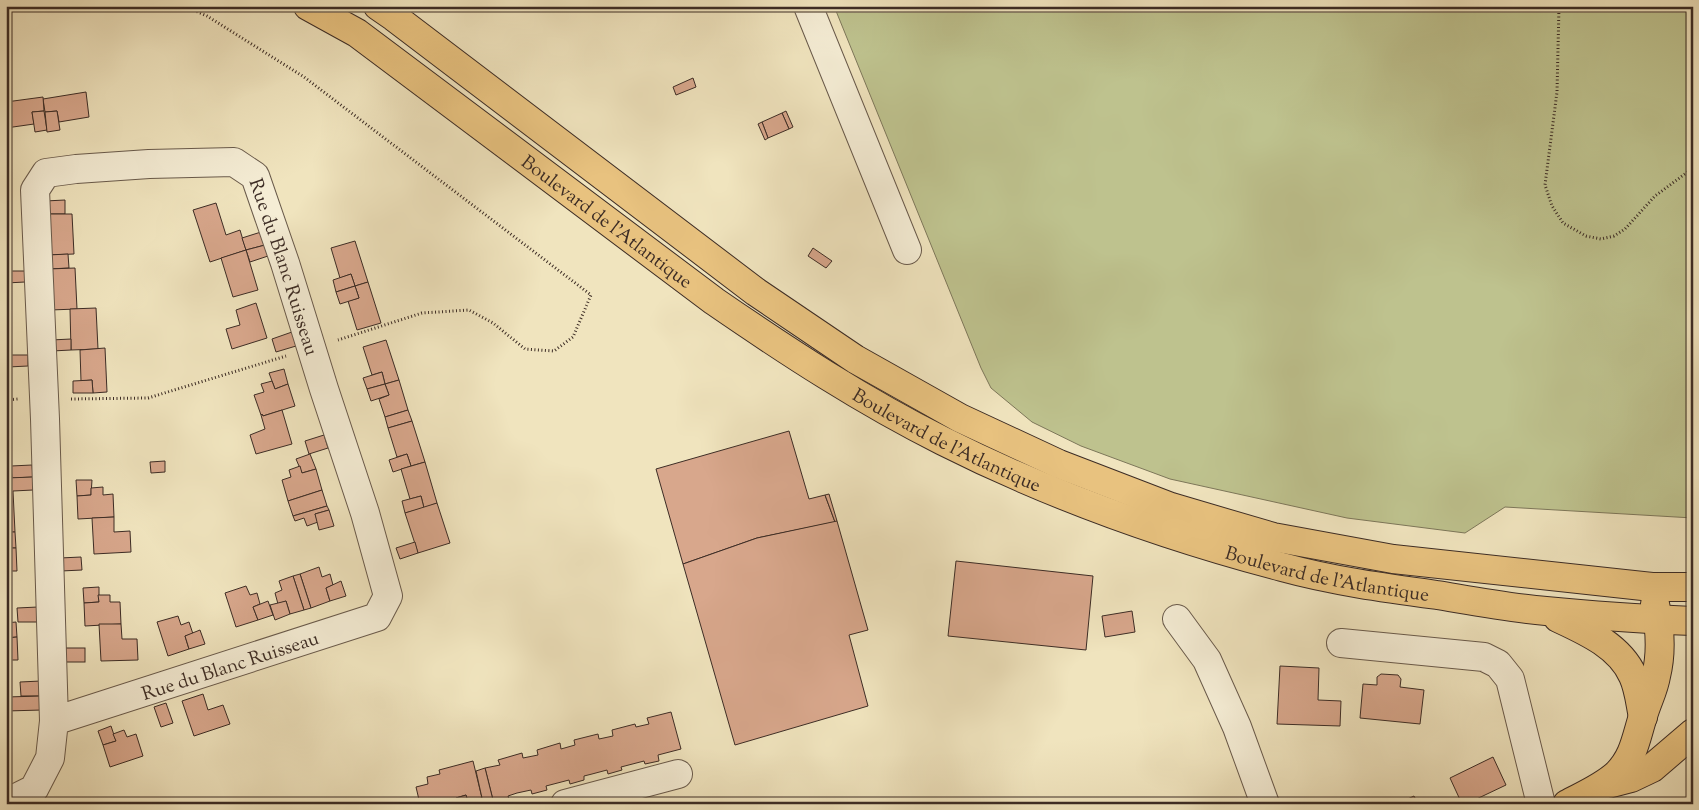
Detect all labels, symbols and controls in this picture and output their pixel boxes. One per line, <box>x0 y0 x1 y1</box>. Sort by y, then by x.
street label: Boulevard de l'Atlantique <box>515 150 697 296</box>
street label: Rue du Blanc Ruisseau <box>241 175 324 359</box>
street label: Boulevard de l'Atlantique <box>846 383 1045 500</box>
street label: Boulevard de l'Atlantique <box>1222 541 1431 610</box>
street label: Rue du Blanc Ruisseau <box>139 626 323 709</box>

